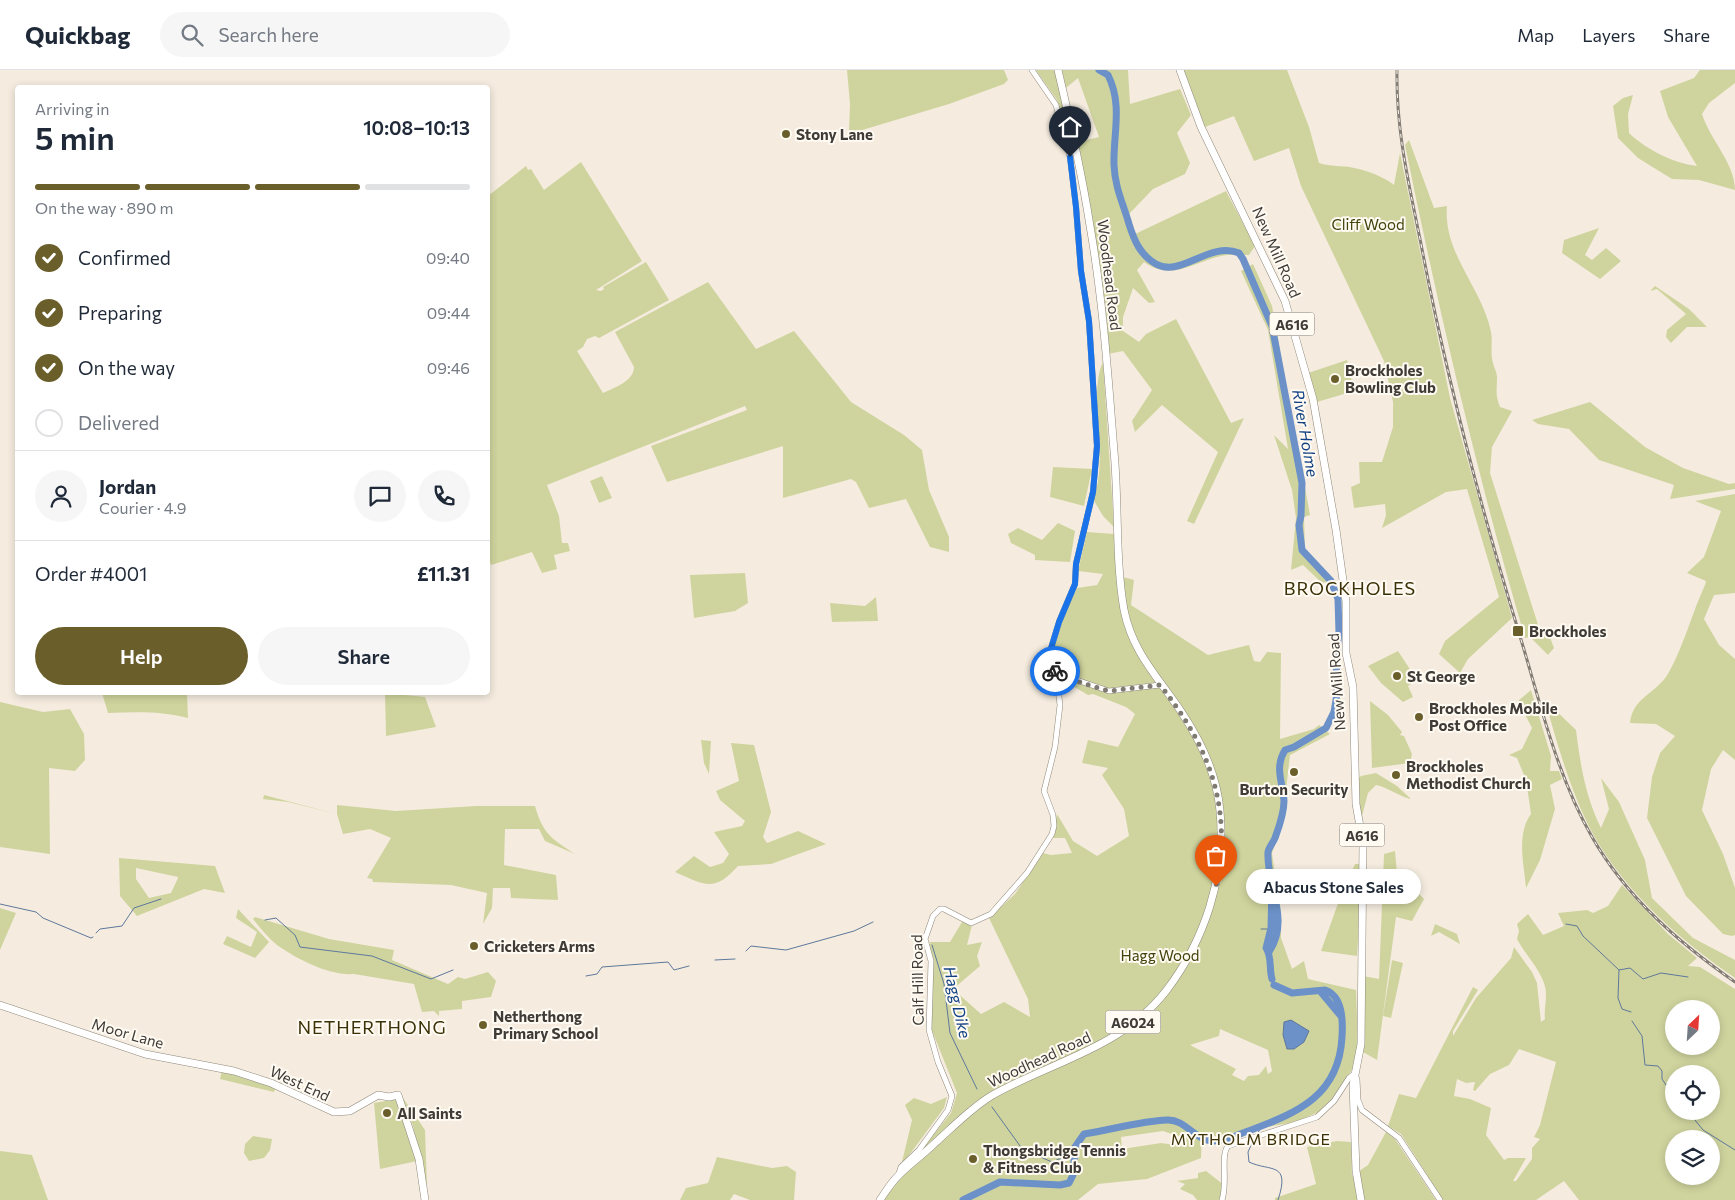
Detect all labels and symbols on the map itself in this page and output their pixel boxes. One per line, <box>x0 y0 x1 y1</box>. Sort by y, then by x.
pin <box>1049 106 1091 157</box>
place label: Stony Lane <box>796 125 873 143</box>
marker: Stony Lane <box>780 128 792 140</box>
street label: New Mill Road <box>1249 204 1305 300</box>
park label: Cliff Wood <box>1331 215 1405 233</box>
street label: Woodhead Road <box>1094 218 1126 332</box>
road number: A616 <box>1270 312 1314 336</box>
place label: Brockholes Bowling Club <box>1345 361 1436 396</box>
marker: Brockholes Bowling Club <box>1329 373 1341 385</box>
water label: River Holme <box>1289 388 1323 479</box>
district label: BROCKHOLES <box>1284 577 1416 599</box>
place label: Brockholes <box>1529 622 1606 640</box>
marker: Brockholes <box>1511 624 1525 638</box>
street label: New Mill Road <box>1324 633 1348 731</box>
courier <box>1030 646 1080 696</box>
place label: St George <box>1407 667 1475 685</box>
marker: St George <box>1391 670 1403 682</box>
place label: Brockholes Mobile Post Office <box>1429 699 1558 734</box>
marker: Brockholes Mobile Post Office <box>1413 711 1425 723</box>
place label: Brockholes Methodist Church <box>1406 757 1531 792</box>
marker: Burton Security <box>1288 766 1300 778</box>
marker: Brockholes Methodist Church <box>1390 769 1402 781</box>
place label: Burton Security <box>1239 780 1349 798</box>
road number: A616 <box>1340 824 1384 846</box>
pin <box>1195 835 1237 886</box>
callout: Abacus Stone Sales <box>1246 868 1421 904</box>
street label: Calf Hill Road <box>907 934 927 1026</box>
place label: Cricketers Arms <box>484 937 595 955</box>
marker: Cricketers Arms <box>468 940 480 952</box>
park label: Hagg Wood <box>1120 946 1200 964</box>
water label: Hagg Dike <box>940 964 976 1040</box>
north arrow <box>1665 1000 1720 1055</box>
place label: Netherthong Primary School <box>493 1007 598 1042</box>
road number: A6024 <box>1106 1010 1160 1034</box>
street label: Moor Lane <box>90 1014 166 1052</box>
district label: NETHERTHONG <box>297 1016 447 1038</box>
marker: Netherthong Primary School <box>477 1019 489 1031</box>
street label: Woodhead Road <box>985 1027 1093 1091</box>
street label: West End <box>267 1061 333 1105</box>
place label: All Saints <box>397 1104 462 1122</box>
marker: All Saints <box>381 1107 393 1119</box>
district label: MYTHOLM BRIDGE <box>1171 1129 1331 1148</box>
place label: Thongsbridge Tennis & Fitness Club <box>983 1141 1126 1176</box>
marker: Thongsbridge Tennis & Fitness Club <box>967 1153 979 1165</box>

